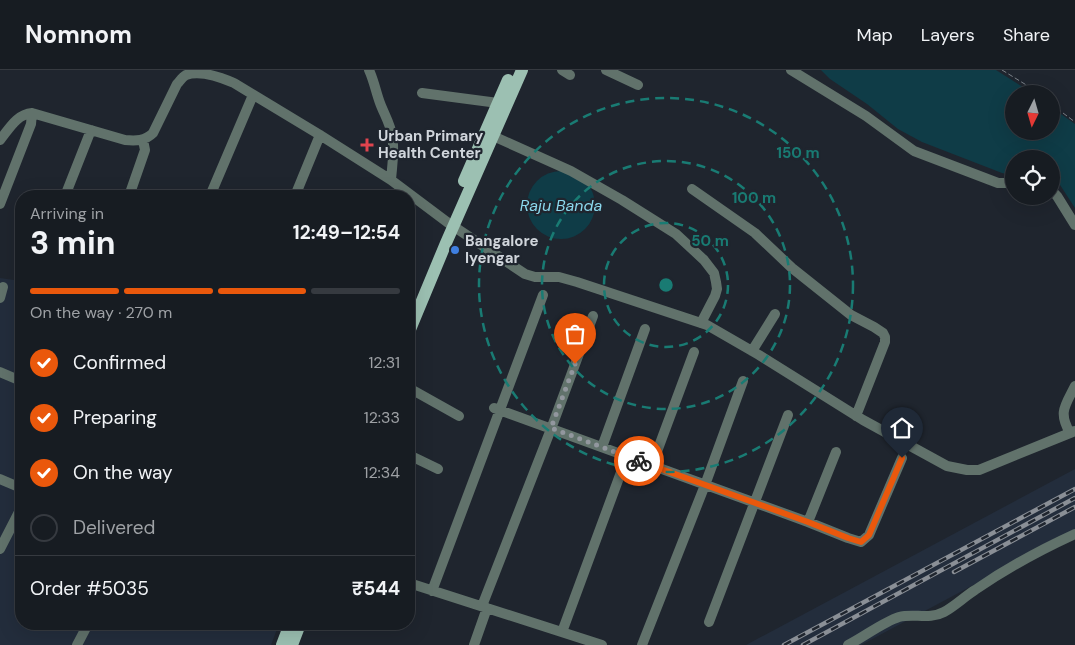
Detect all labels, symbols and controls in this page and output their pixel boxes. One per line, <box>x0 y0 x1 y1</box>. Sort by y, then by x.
text: Nomnom <box>25 19 132 50</box>
text: Map <box>857 23 893 47</box>
text: Layers <box>921 23 975 47</box>
text: Share <box>1003 23 1050 47</box>
north arrow <box>1005 85 1060 140</box>
map controls <box>1005 85 1060 205</box>
place label: Urban Primary Health Center <box>378 126 483 163</box>
marker: Urban Primary Health Center <box>360 138 374 152</box>
text: 150 m <box>777 143 820 163</box>
button: locate <box>1005 150 1060 205</box>
text: 100 m <box>732 188 776 208</box>
water label: Raju Banda <box>520 195 602 216</box>
text: Arriving in <box>30 203 104 224</box>
text: 12:49–12:54 <box>293 220 400 245</box>
text: 3 min <box>30 222 115 264</box>
place label: Bangalore Iyengar <box>465 231 539 268</box>
text: 50 m <box>691 231 729 251</box>
marker: Bangalore Iyengar <box>449 244 461 256</box>
centre of rings <box>657 276 675 294</box>
text: On the way · 270 m <box>30 302 172 323</box>
pin <box>554 313 596 364</box>
icon: bag <box>561 320 589 348</box>
icon: check <box>30 349 58 377</box>
text: Confirmed <box>73 350 166 375</box>
text: 12:31 <box>368 352 400 373</box>
icon: check <box>30 404 58 432</box>
text: Preparing <box>73 405 157 430</box>
text: 12:33 <box>364 407 400 428</box>
pin <box>881 407 923 458</box>
icon: home <box>888 414 916 442</box>
courier <box>614 436 664 486</box>
icon: bike <box>625 447 653 475</box>
icon: check <box>30 459 58 487</box>
text: On the way <box>73 460 173 485</box>
text: 12:34 <box>363 462 400 483</box>
text: Delivered <box>73 515 155 540</box>
text: Order #5035 <box>30 576 149 601</box>
text: ₹544 <box>352 576 400 601</box>

